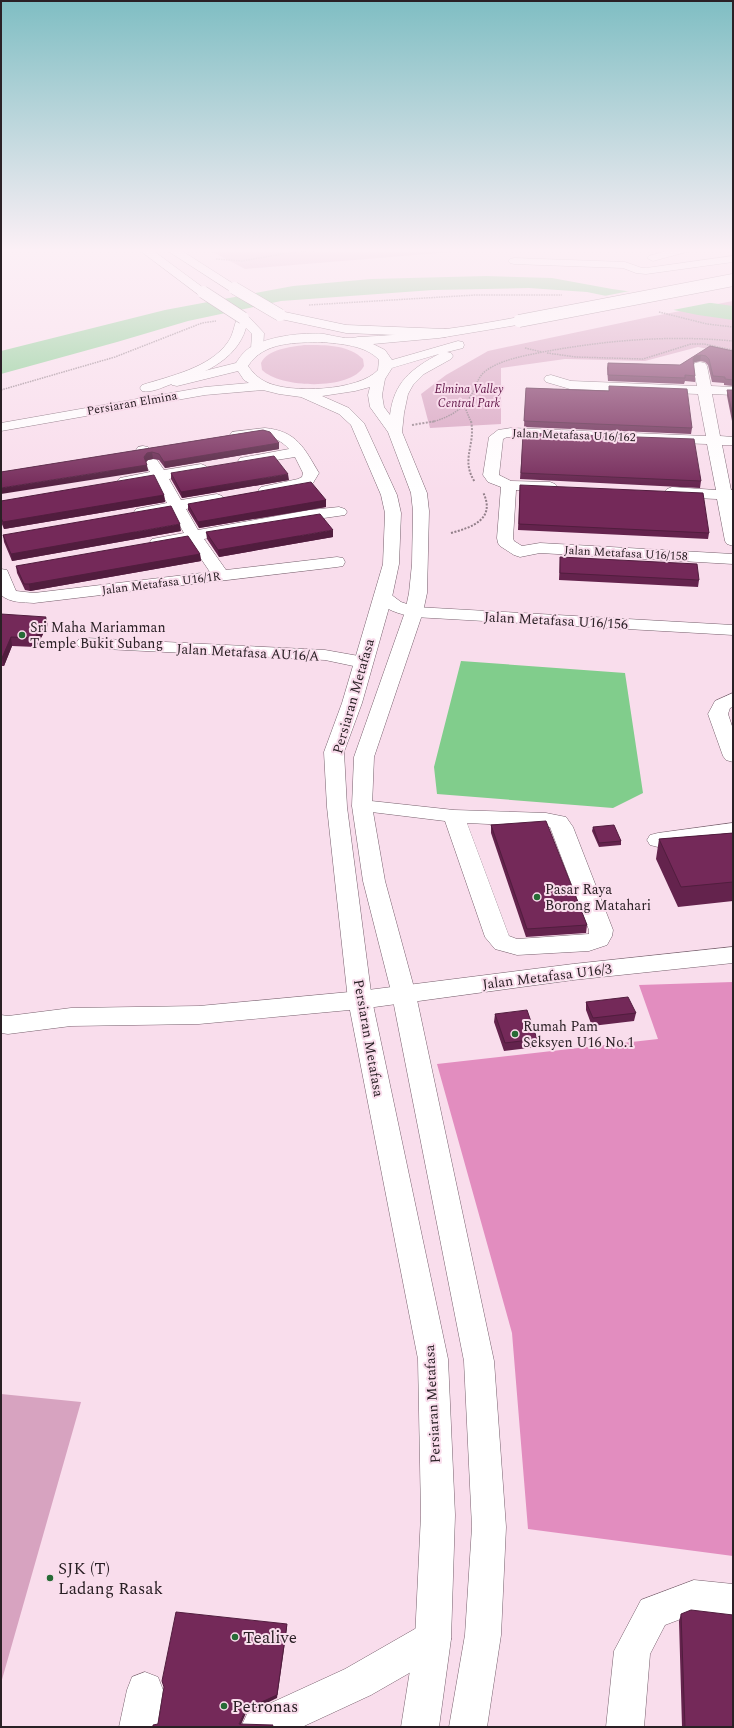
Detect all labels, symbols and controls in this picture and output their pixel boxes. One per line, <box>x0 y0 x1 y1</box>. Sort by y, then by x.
park label: Elmina Valley Central Park <box>435 380 504 413</box>
street label: Persiaran Elmina <box>85 386 179 421</box>
street label: Jalan Metafasa U16/162 <box>512 424 636 447</box>
street label: Jalan Metafasa U16/158 <box>564 541 688 566</box>
street label: Jalan Metafasa U16/1R <box>101 567 222 600</box>
street label: Jalan Metafasa U16/156 <box>483 606 629 635</box>
place label: Sri Maha Mariamman Temple Bukit Subang <box>30 617 166 654</box>
marker: Sri Maha Mariamman Temple Bukit Subang <box>17 630 27 640</box>
street label: Persiaran Metafasa <box>327 636 380 756</box>
street label: Jalan Metafasa AU16/A <box>176 638 321 667</box>
place label: Pasar Raya Borong Matahari <box>545 879 651 916</box>
marker: Pasar Raya Borong Matahari <box>532 892 542 902</box>
street label: Jalan Metafasa U16/3 <box>481 958 613 995</box>
street label: Persiaran Metafasa <box>348 978 389 1099</box>
place label: Rumah Pam Seksyen U16 No.1 <box>523 1016 634 1053</box>
marker: Rumah Pam Seksyen U16 No.1 <box>510 1029 520 1039</box>
street label: Persiaran Metafasa <box>419 1344 446 1464</box>
place label: SJK (T) Ladang Rasak <box>58 1556 164 1602</box>
marker: SJK (T) Ladang Rasak <box>45 1573 55 1583</box>
place label: Tealive <box>243 1625 297 1651</box>
marker: Tealive <box>230 1632 240 1642</box>
place label: Petronas <box>232 1694 298 1720</box>
marker: Petronas <box>219 1701 229 1711</box>

